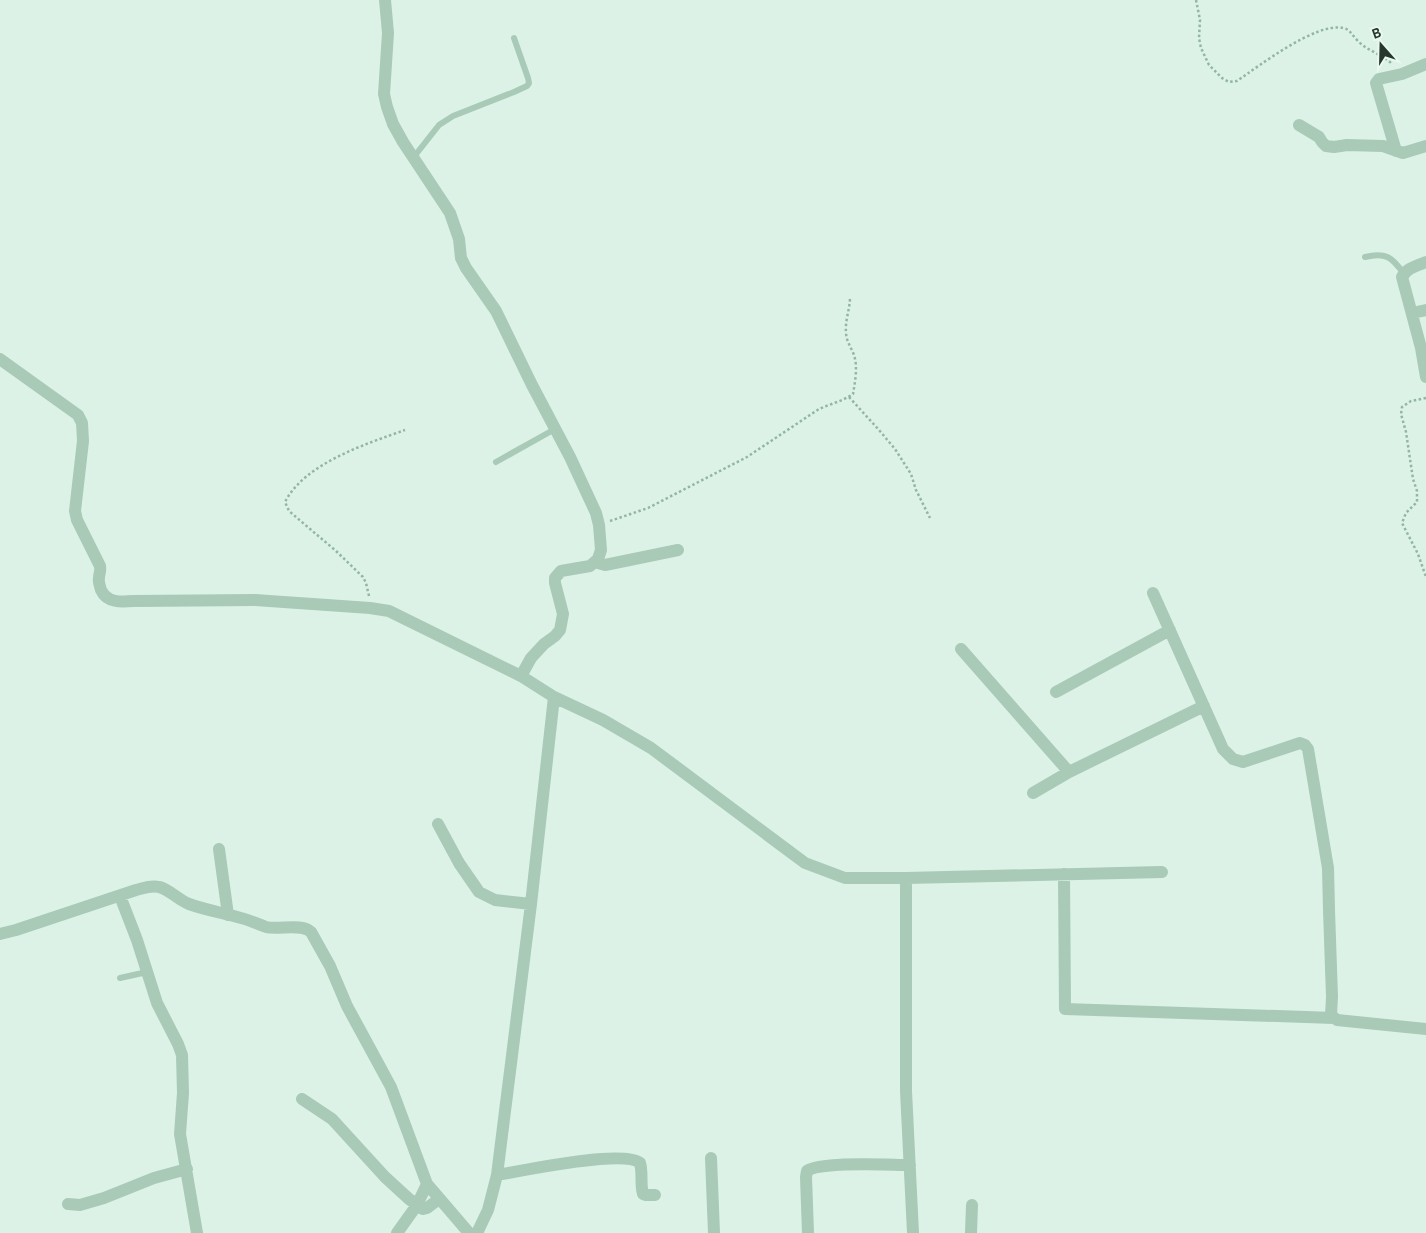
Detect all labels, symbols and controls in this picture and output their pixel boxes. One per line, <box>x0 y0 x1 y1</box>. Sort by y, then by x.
north arrow <box>1356 20 1406 70</box>
text: B <box>1370 23 1384 43</box>

